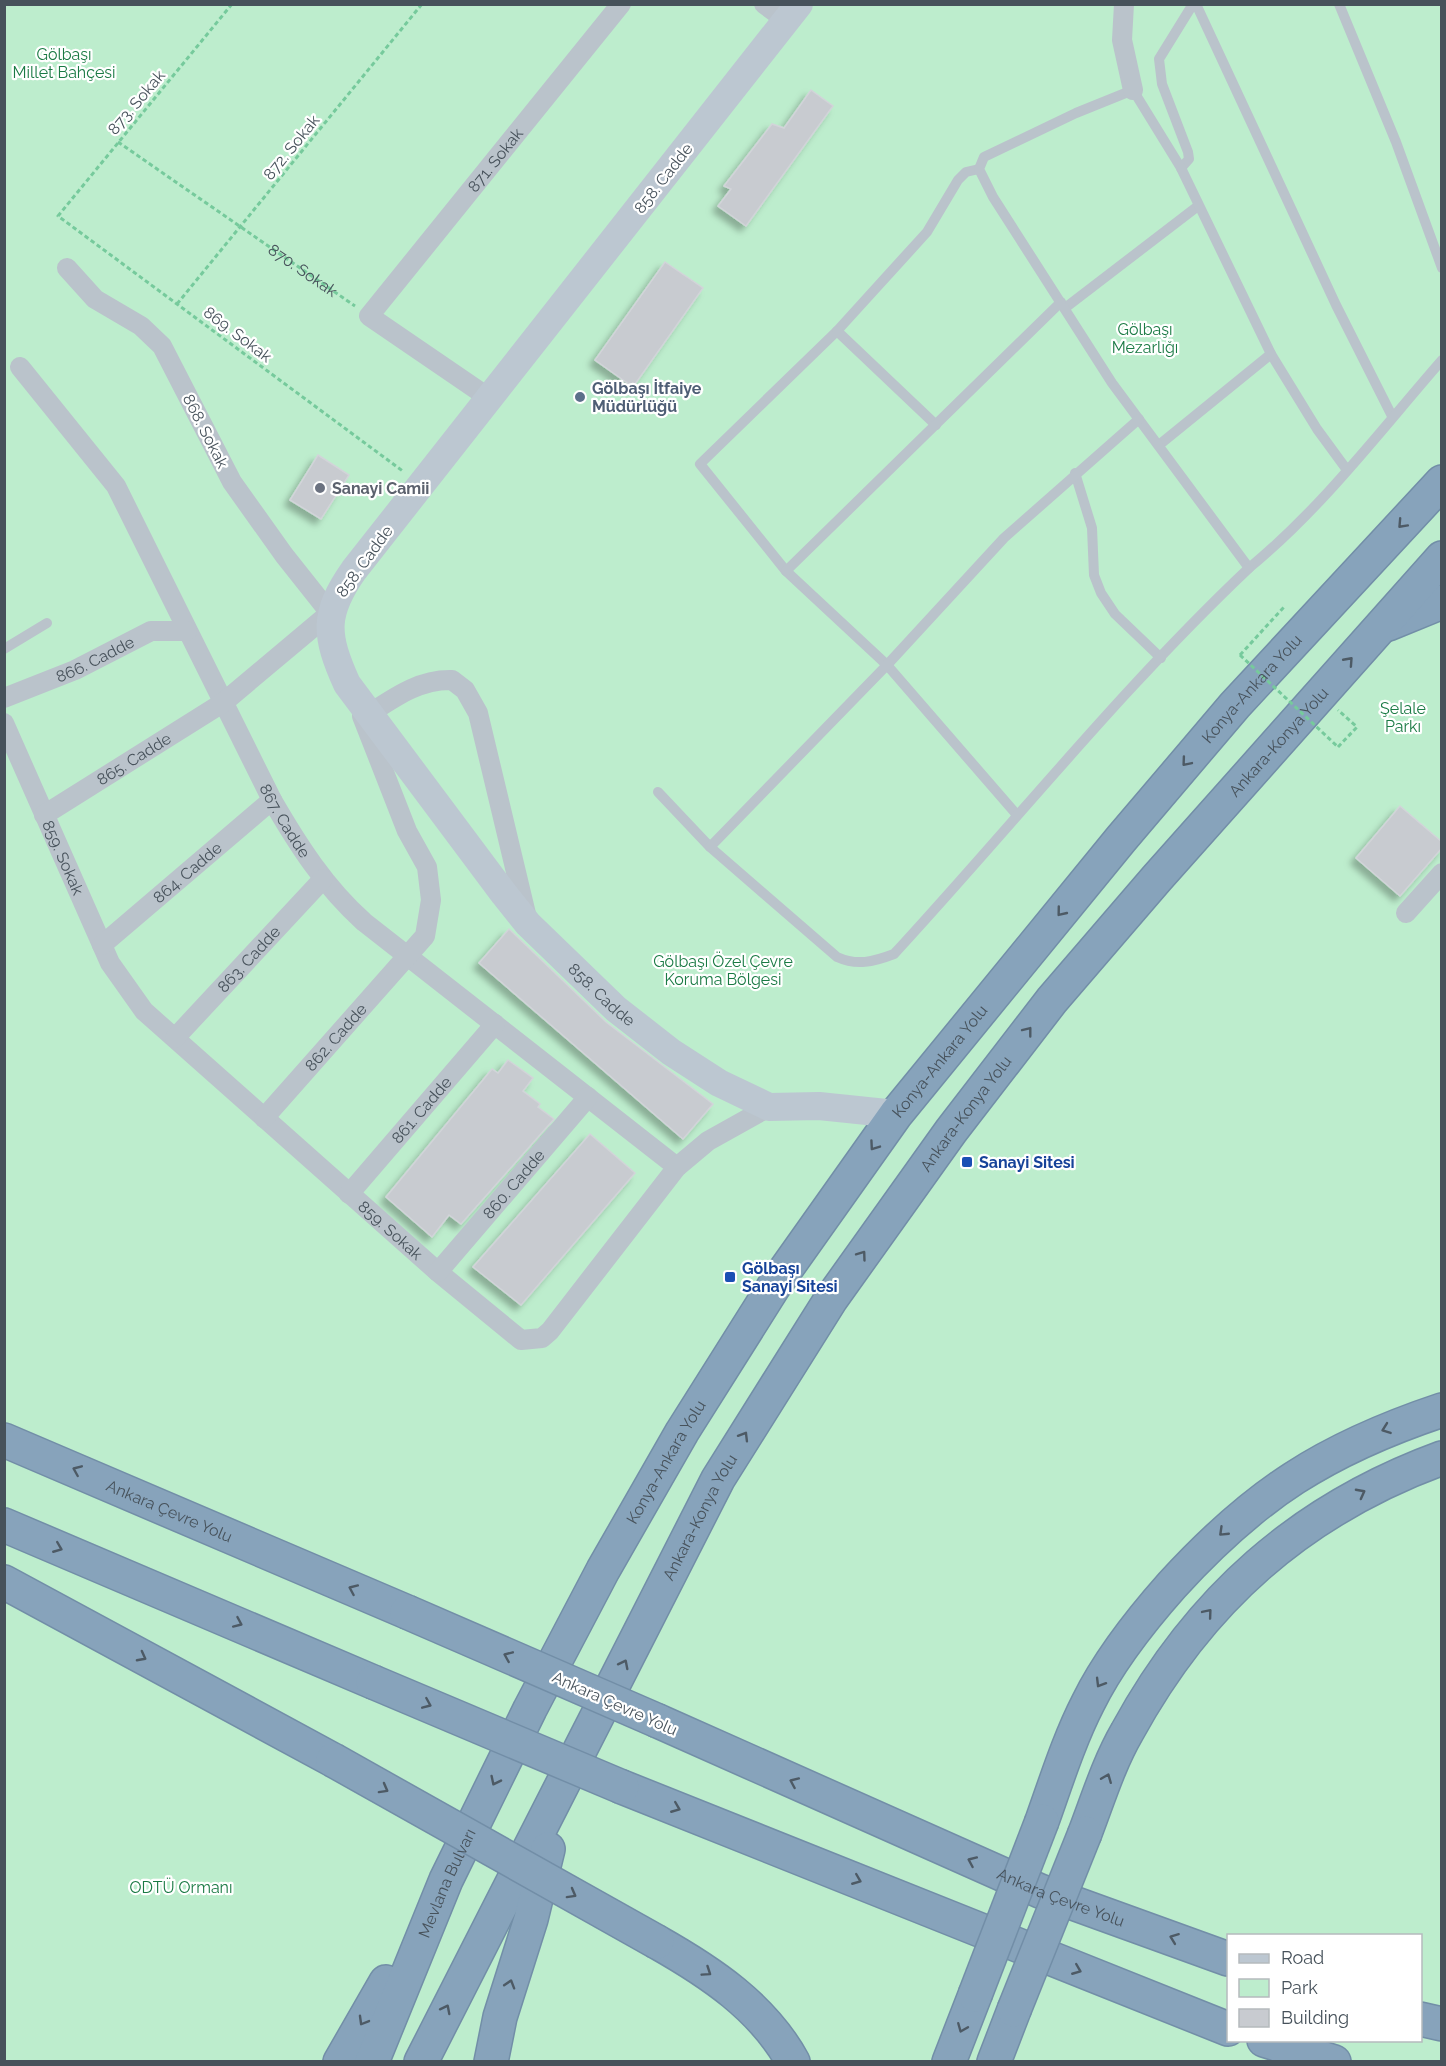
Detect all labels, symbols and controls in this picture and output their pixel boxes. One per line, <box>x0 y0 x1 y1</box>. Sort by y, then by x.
park label: Gölbaşı Millet Bahçesi <box>13 45 116 82</box>
street label: 873. Sokak <box>104 66 169 139</box>
street label: 872. Sokak <box>259 110 324 184</box>
street label: 871. Sokak <box>464 124 527 196</box>
street label: 858. Cadde <box>630 139 697 217</box>
street label: 870. Sokak <box>265 240 341 301</box>
street label: 869. Sokak <box>200 303 276 367</box>
park label: Gölbaşı Mezarlığı <box>1112 320 1178 357</box>
place label: Gölbaşı İtfaiye Müdürlüğü <box>592 378 702 416</box>
marker: Gölbaşı İtfaiye Müdürlüğü <box>573 390 587 404</box>
street label: 868. Sokak <box>179 391 233 472</box>
place label: Sanayi Camii <box>332 479 429 498</box>
marker: Sanayi Camii <box>313 481 327 495</box>
one-way arrow <box>1398 518 1409 528</box>
street label: 858. Cadde <box>332 522 397 601</box>
street label: Konya-Ankara Yolu <box>1198 631 1306 747</box>
street label: 866. Cadde <box>53 632 138 687</box>
one-way arrow <box>1342 657 1353 668</box>
street label: Ankara-Konya Yolu <box>1225 684 1332 801</box>
park label: Şelale Parkı <box>1380 699 1426 736</box>
street label: 865. Cadde <box>93 729 175 789</box>
one-way arrow <box>1182 755 1193 766</box>
street label: 867. Cadde <box>256 781 314 862</box>
street label: 859. Sokak <box>38 817 88 898</box>
street label: 864. Cadde <box>149 838 226 907</box>
one-way arrow <box>1058 905 1069 916</box>
street label: 863. Cadde <box>213 922 284 996</box>
park label: Gölbaşı Özel Çevre Koruma Bölgesi <box>653 951 793 989</box>
street label: 858. Cadde <box>564 959 639 1030</box>
street label: 862. Cadde <box>301 1000 371 1075</box>
street label: Konya-Ankara Yolu <box>888 1001 991 1121</box>
one-way arrow <box>1021 1027 1032 1038</box>
street label: Ankara-Konya Yolu <box>916 1052 1016 1175</box>
street label: 861. Cadde <box>388 1073 456 1147</box>
one-way arrow <box>870 1140 881 1151</box>
street label: 860. Cadde <box>479 1146 549 1223</box>
place label: Sanayi Sitesi <box>979 1153 1075 1172</box>
marker: Sanayi Sitesi <box>960 1155 974 1169</box>
street label: 859. Sokak <box>354 1197 427 1264</box>
one-way arrow <box>855 1251 866 1262</box>
place label: Gölbaşı Sanayi Sitesi <box>742 1259 838 1296</box>
marker: Gölbaşı Sanayi Sitesi <box>723 1270 737 1284</box>
street label: Konya-Ankara Yolu <box>623 1397 710 1527</box>
one-way arrow <box>1381 1422 1392 1435</box>
one-way arrow <box>737 1432 748 1442</box>
street label: Ankara-Konya Yolu <box>659 1451 741 1584</box>
one-way arrow <box>73 1465 84 1477</box>
street label: Ankara Çevre Yolu <box>104 1476 235 1546</box>
one-way arrow <box>1354 1489 1365 1500</box>
one-way arrow <box>1219 1525 1230 1536</box>
one-way arrow <box>52 1541 63 1553</box>
one-way arrow <box>348 1584 359 1596</box>
one-way arrow <box>1201 1609 1212 1620</box>
one-way arrow <box>232 1616 243 1628</box>
one-way arrow <box>136 1650 146 1661</box>
one-way arrow <box>503 1651 514 1663</box>
one-way arrow <box>616 1660 628 1671</box>
street label: Ankara Çevre Yolu <box>549 1667 680 1740</box>
one-way arrow <box>1095 1677 1107 1687</box>
one-way arrow <box>421 1697 432 1709</box>
one-way arrow <box>491 1774 502 1785</box>
one-way arrow <box>1100 1774 1112 1785</box>
one-way arrow <box>789 1777 800 1789</box>
one-way arrow <box>377 1782 388 1793</box>
one-way arrow <box>670 1801 681 1813</box>
street label: Mevlana Bulvarı <box>415 1826 480 1940</box>
one-way arrow <box>968 1856 979 1868</box>
street label: Ankara Çevre Yolu <box>994 1864 1127 1931</box>
one-way arrow <box>852 1873 862 1886</box>
park label: ODTÜ Ormanı <box>130 1877 232 1897</box>
one-way arrow <box>566 1887 576 1898</box>
one-way arrow <box>1169 1933 1180 1946</box>
legend <box>1227 1934 1422 2042</box>
text: Road <box>1281 1947 1324 1968</box>
one-way arrow <box>1070 1963 1081 1975</box>
one-way arrow <box>700 1965 711 1976</box>
text: Park <box>1281 1977 1318 1998</box>
one-way arrow <box>503 1980 515 1990</box>
one-way arrow <box>439 2004 450 2015</box>
text: Building <box>1281 2007 1349 2028</box>
one-way arrow <box>359 2015 371 2025</box>
one-way arrow <box>957 2022 969 2033</box>

